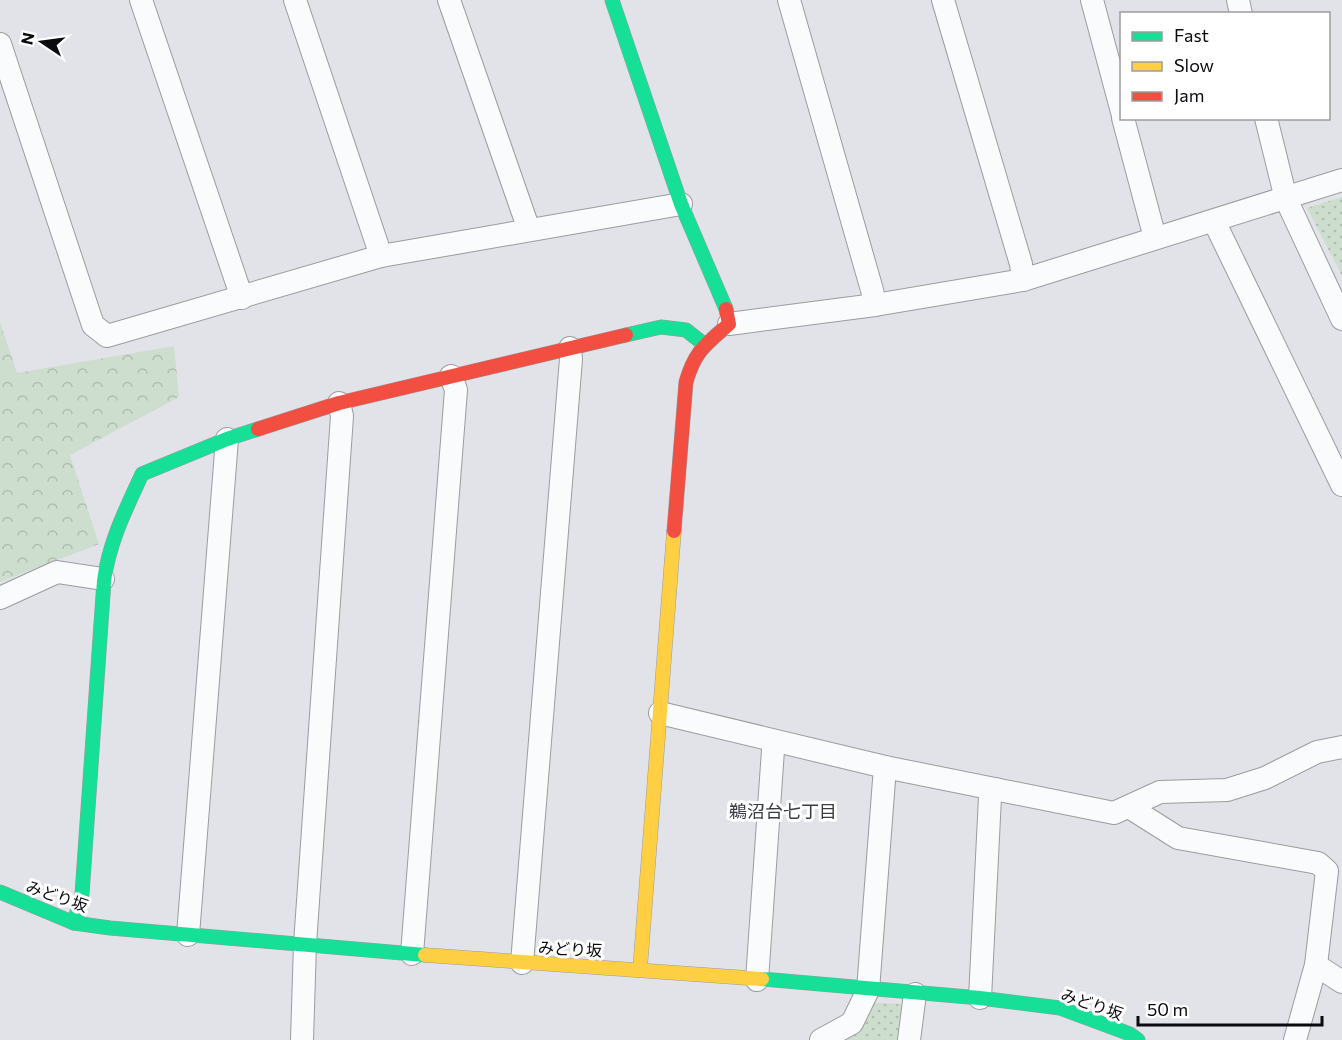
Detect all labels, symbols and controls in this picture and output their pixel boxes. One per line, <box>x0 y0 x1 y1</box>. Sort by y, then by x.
north arrow <box>12 12 72 72</box>
legend <box>1120 12 1330 120</box>
text: Fast <box>1174 24 1209 46</box>
text: N <box>16 31 38 46</box>
text: Slow <box>1174 54 1214 76</box>
text: Jam <box>1174 84 1204 106</box>
district label: 鵜沼台七丁目 <box>729 800 837 822</box>
street label: みどり坂 <box>24 876 91 915</box>
street label: みどり坂 <box>538 937 602 960</box>
street label: みどり坂 <box>1059 984 1126 1023</box>
scale bar <box>1138 989 1322 1027</box>
text: 50 m <box>1147 998 1188 1020</box>

